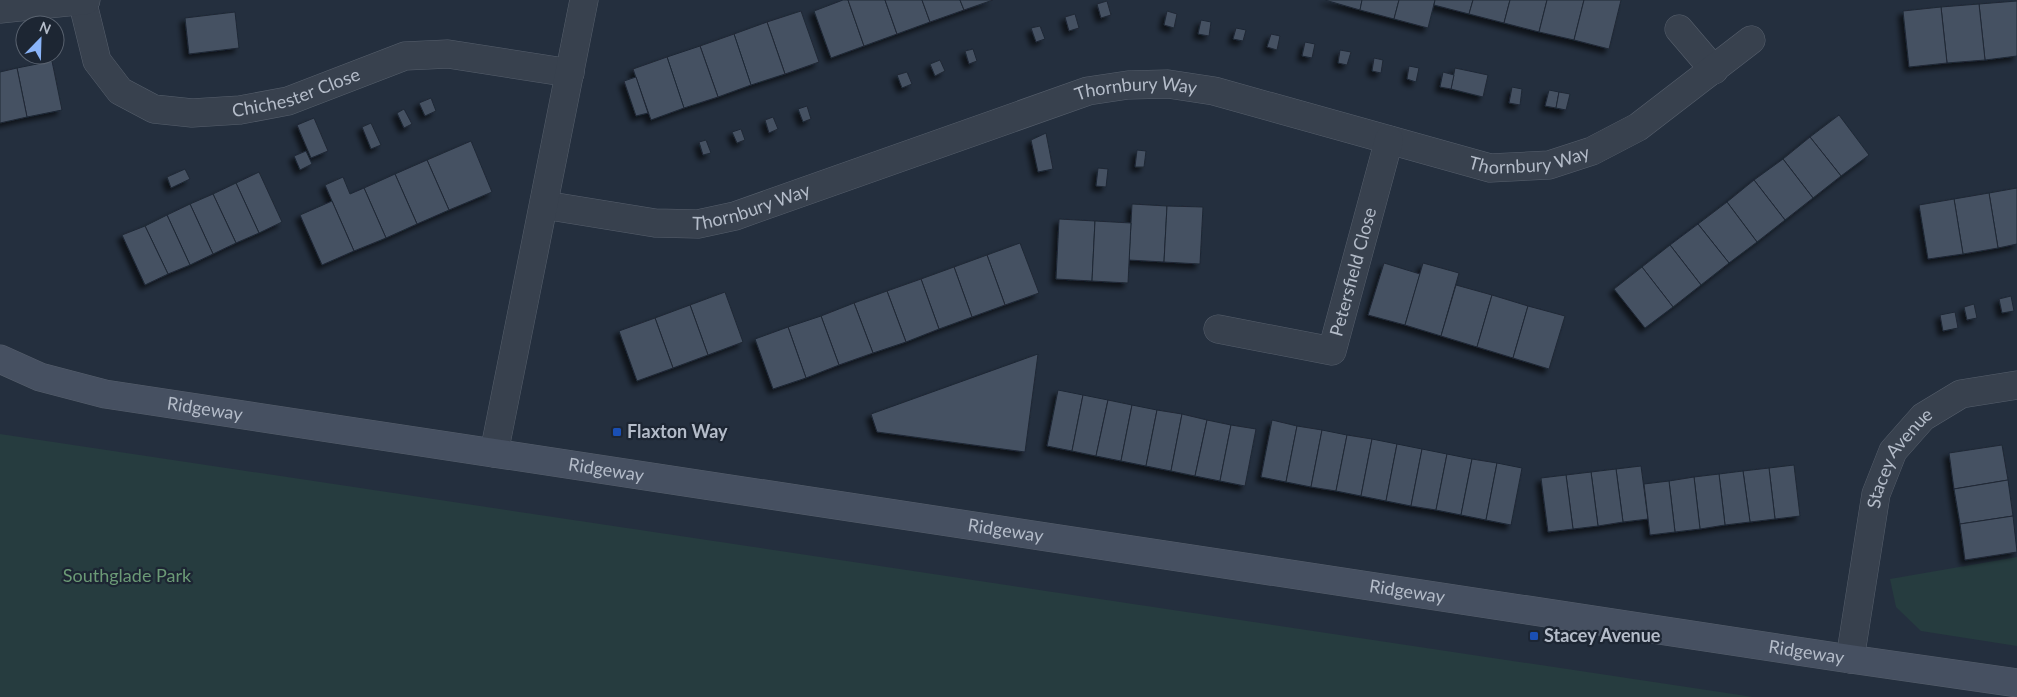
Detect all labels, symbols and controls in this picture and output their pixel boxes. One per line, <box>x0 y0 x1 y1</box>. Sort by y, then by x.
north arrow <box>15 15 65 65</box>
text: N <box>37 18 54 38</box>
street label: Chichester Close <box>231 62 363 120</box>
street label: Thornbury Way <box>1071 71 1199 105</box>
street label: Thornbury Way <box>1466 140 1593 178</box>
street label: Thornbury Way <box>692 178 814 234</box>
street label: Petersfield Close <box>1324 205 1380 339</box>
street label: Ridgeway <box>166 392 245 425</box>
street label: Stacey Avenue <box>1862 402 1936 510</box>
place label: Flaxton Way <box>627 420 728 442</box>
marker: Flaxton Way <box>611 426 623 438</box>
street label: Ridgeway <box>567 453 646 486</box>
street label: Ridgeway <box>966 513 1046 546</box>
park label: Southglade Park <box>63 564 192 586</box>
street label: Ridgeway <box>1368 574 1447 607</box>
place label: Stacey Avenue <box>1544 624 1661 646</box>
marker: Stacey Avenue <box>1528 630 1540 642</box>
street label: Ridgeway <box>1767 635 1847 668</box>

